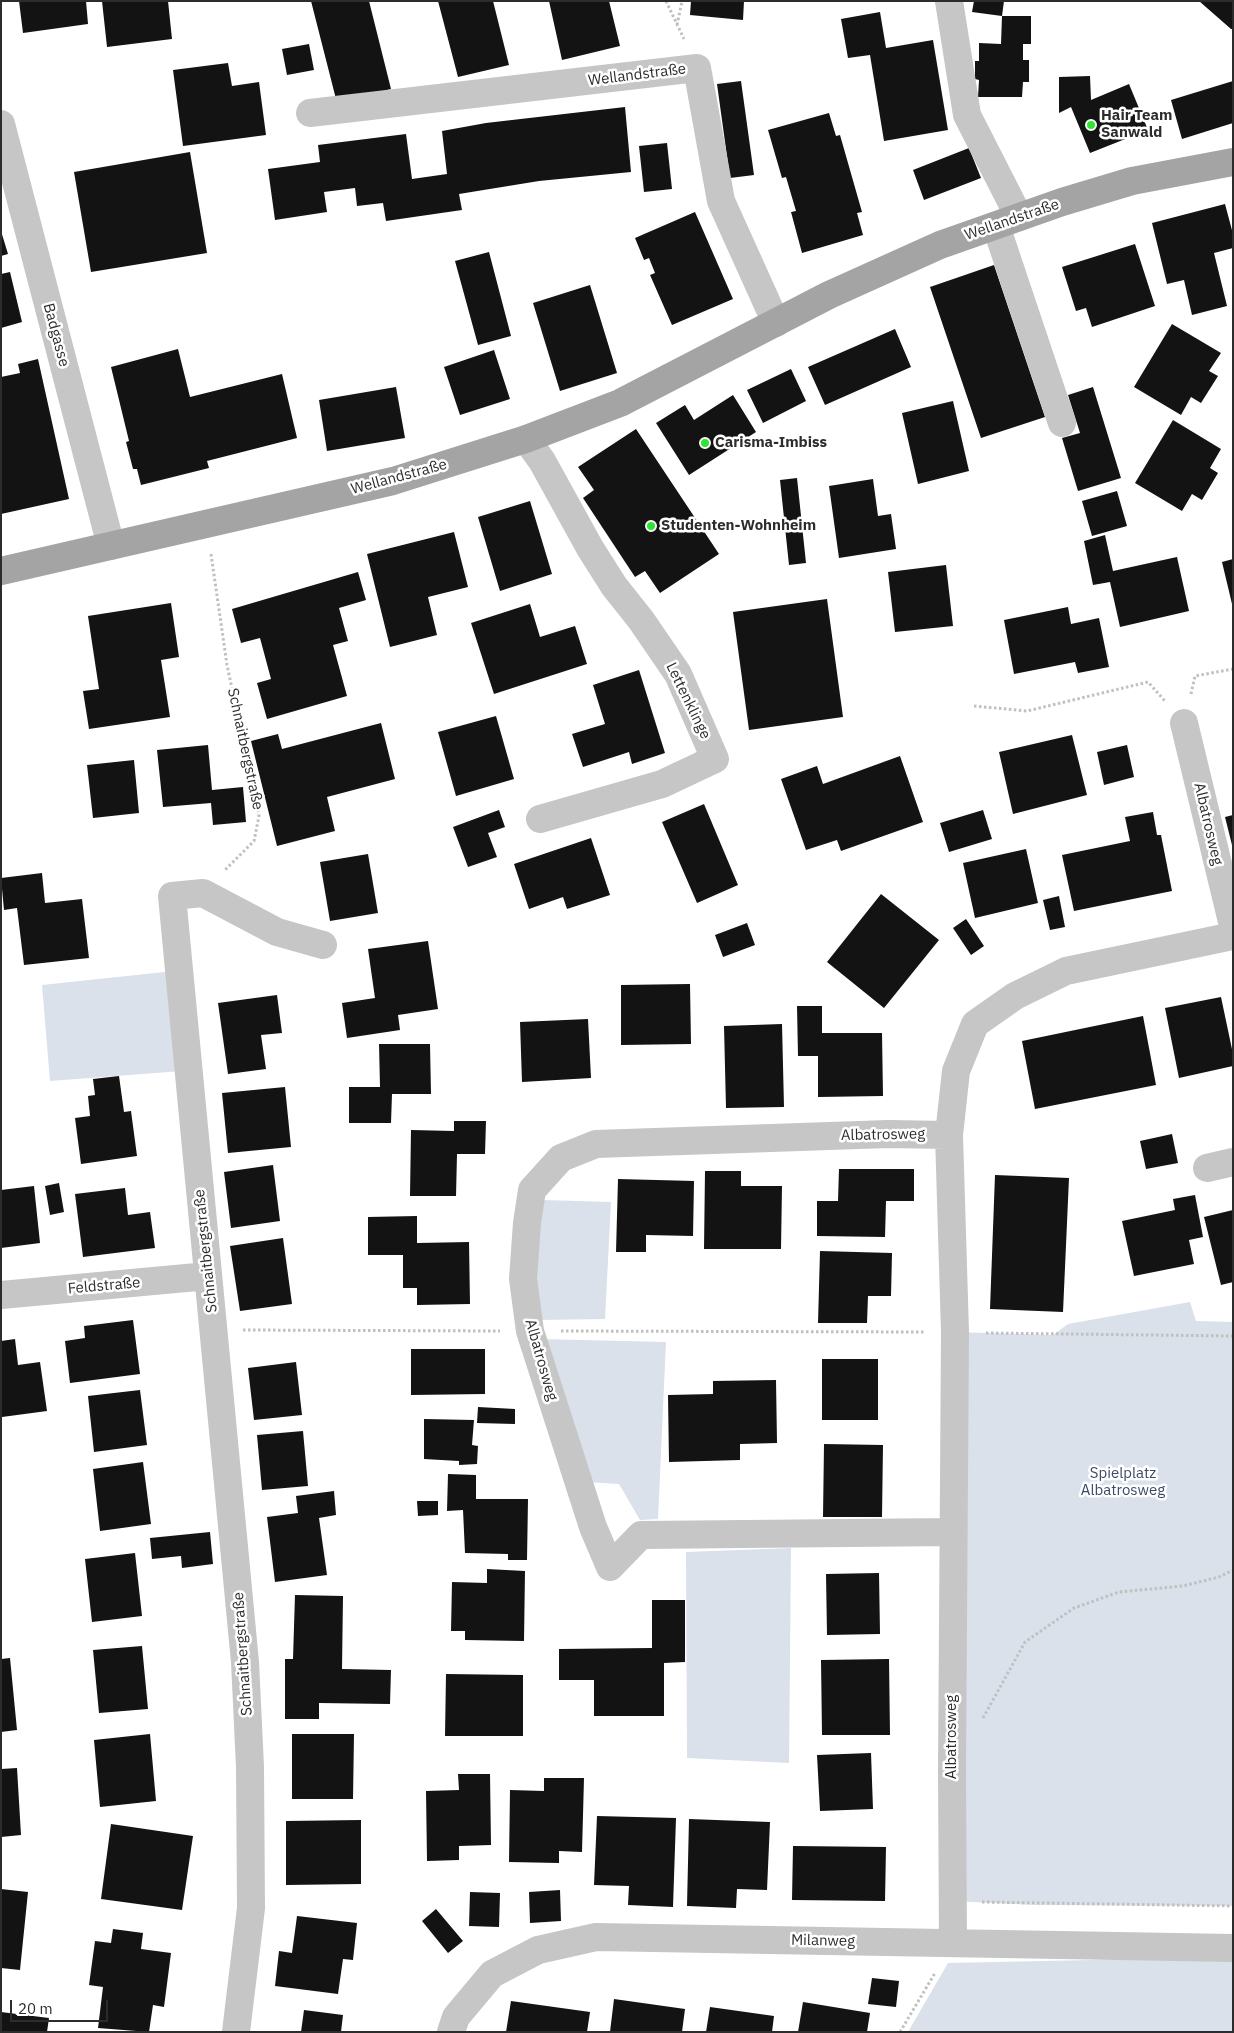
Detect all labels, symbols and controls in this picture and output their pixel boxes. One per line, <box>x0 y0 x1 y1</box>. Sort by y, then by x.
street label: Wellandstraße <box>587 60 687 90</box>
place label: Hair Team Sanwald <box>1101 107 1172 142</box>
marker: Hair Team Sanwald <box>1085 119 1097 131</box>
street label: Wellandstraße <box>963 195 1061 245</box>
street label: Badgasse <box>39 301 73 369</box>
place label: Carisma-Imbiss <box>715 434 827 452</box>
marker: Carisma-Imbiss <box>699 437 711 449</box>
street label: Wellandstraße <box>349 456 449 498</box>
place label: Studenten-Wohnheim <box>661 517 816 535</box>
marker: Studenten-Wohnheim <box>645 520 657 532</box>
street label: Lettenklinge <box>662 660 714 742</box>
street label: Schnaitbergstraße <box>223 686 267 812</box>
street label: Albatrosweg <box>1190 781 1226 867</box>
street label: Albatrosweg <box>841 1125 925 1145</box>
street label: Schnaitbergstraße <box>191 1188 221 1314</box>
street label: Feldstraße <box>67 1274 141 1298</box>
street label: Albatrosweg <box>521 1317 561 1403</box>
park label: Spielplatz Albatrosweg <box>1081 1465 1165 1500</box>
street label: Schnaitbergstraße <box>230 1591 256 1717</box>
street label: Albatrosweg <box>943 1695 961 1779</box>
street label: Milanweg <box>791 1931 855 1951</box>
scale bar <box>12 1990 110 2022</box>
text: 20 m <box>18 1999 53 2018</box>

